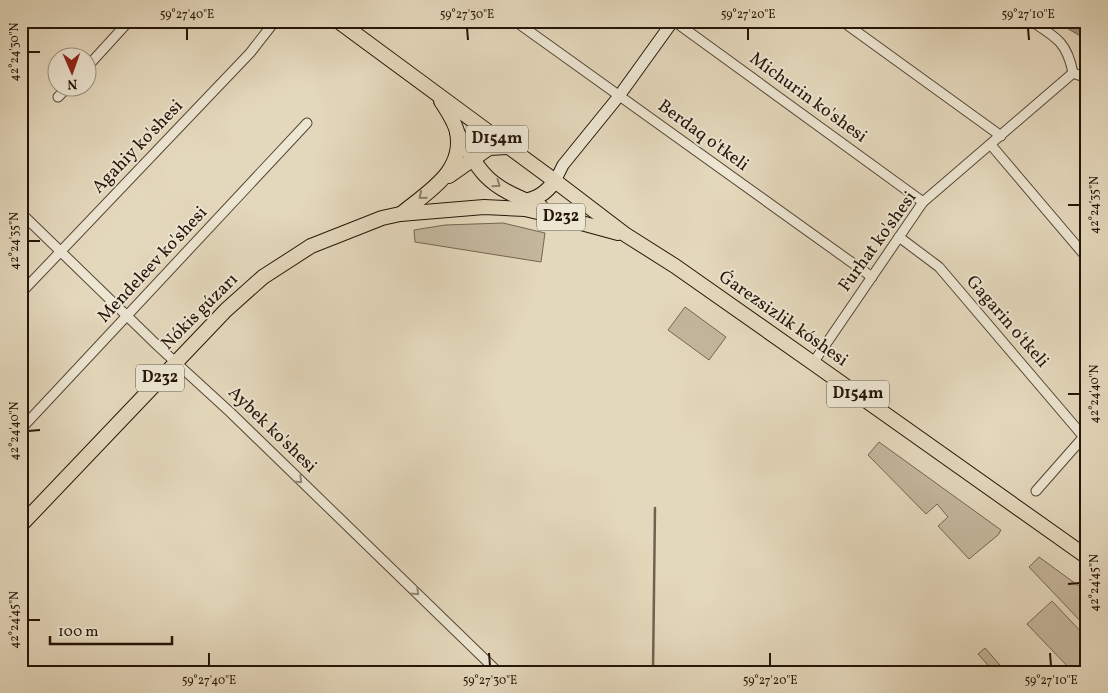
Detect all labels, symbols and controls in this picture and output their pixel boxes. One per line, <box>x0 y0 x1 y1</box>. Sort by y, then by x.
text: 59°27'40"E <box>160 7 214 23</box>
text: 59°27'30"E <box>440 7 494 23</box>
text: 59°27'20"E <box>721 7 775 23</box>
text: 59°27'10"E <box>1001 7 1055 23</box>
text: 42°24'30"N <box>7 22 23 81</box>
street label: Michurin ko'shesi <box>744 47 872 149</box>
north arrow <box>48 48 98 98</box>
text: N <box>67 74 78 93</box>
street label: Berdaq o'tkeli <box>652 94 754 178</box>
street label: Agahiy ko'shesi <box>87 95 189 199</box>
road number: D154m <box>466 126 528 152</box>
text: 42°24'35"N <box>1087 176 1103 234</box>
one-way arrow <box>491 178 500 187</box>
street label: Furhat ko'shesi <box>833 187 923 297</box>
one-way arrow <box>419 190 428 199</box>
street label: Mendeleev ko'shesi <box>92 201 214 329</box>
road number: D232 <box>537 203 585 230</box>
text: 42°24'35"N <box>7 212 23 270</box>
street label: Ǵarezsizlik kóshesi <box>713 265 853 373</box>
street label: Nókis gúzarı <box>156 268 244 356</box>
street label: Gagarin o'tkeli <box>960 270 1054 374</box>
road number: D232 <box>136 364 184 392</box>
text: 42°24'40"N <box>1087 364 1103 423</box>
road number: D154m <box>827 380 889 408</box>
street label: Aybek ko'shesi <box>222 381 322 479</box>
text: 42°24'40"N <box>7 401 23 460</box>
one-way arrow <box>294 474 303 483</box>
text: 42°24'45"N <box>1087 554 1103 612</box>
one-way arrow <box>411 587 420 596</box>
text: 42°24'45"N <box>7 591 23 649</box>
scale bar <box>50 613 172 645</box>
text: 100 m <box>58 622 98 643</box>
text: 59°27'40"E <box>182 673 236 689</box>
text: 59°27'30"E <box>463 673 517 689</box>
text: 59°27'20"E <box>743 673 797 689</box>
text: 59°27'10"E <box>1024 673 1078 689</box>

